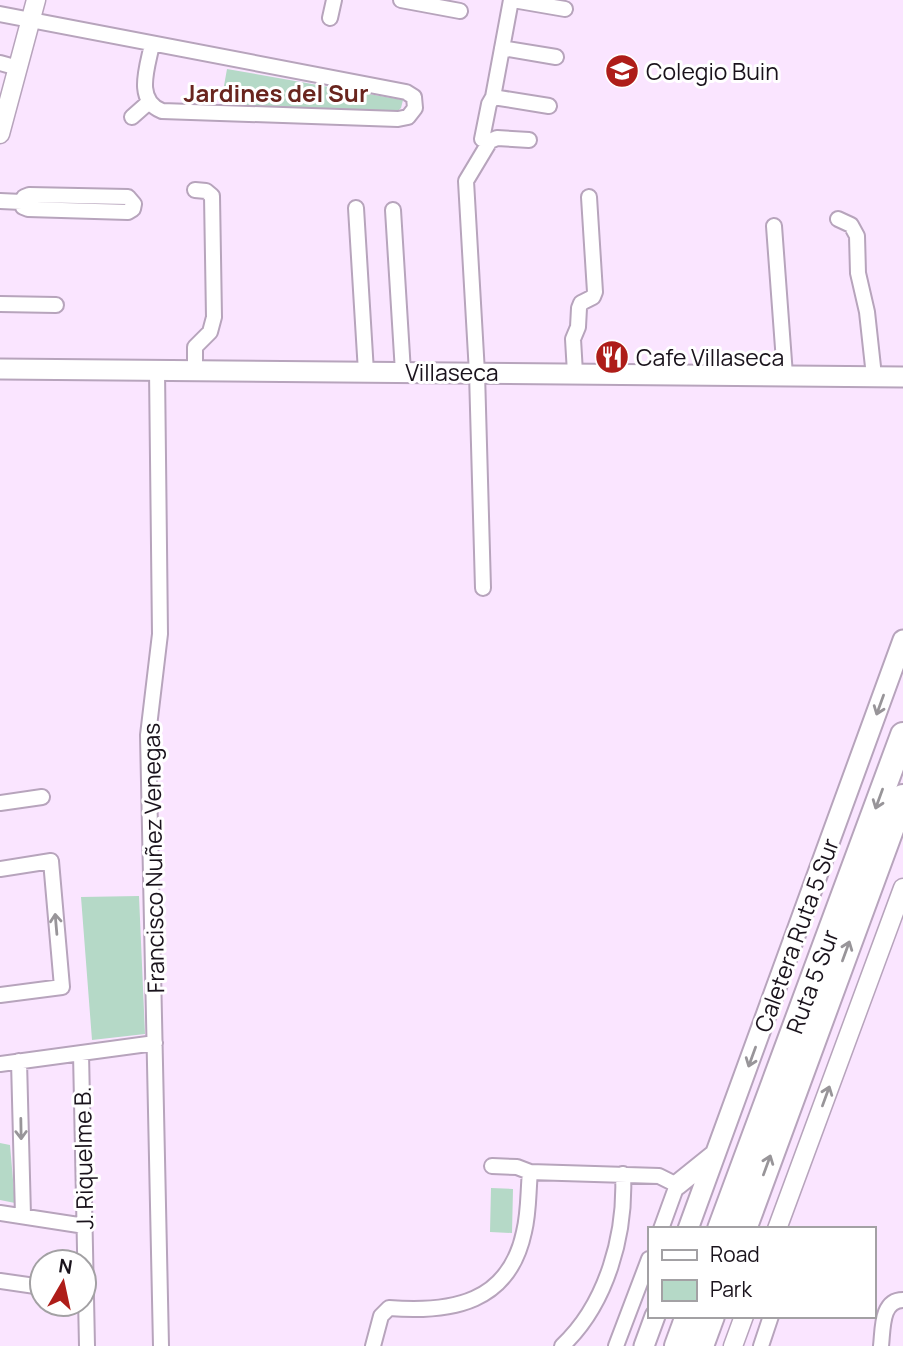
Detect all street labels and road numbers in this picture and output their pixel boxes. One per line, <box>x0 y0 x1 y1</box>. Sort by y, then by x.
street label: Villaseca <box>405 356 499 388</box>
street label: Francisco Nuñez Venegas <box>135 722 171 994</box>
street label: Caletera Ruta 5 Sur <box>748 834 844 1036</box>
street label: Ruta 5 Sur <box>780 926 844 1038</box>
street label: J. Riquelme B. <box>66 1086 100 1230</box>

